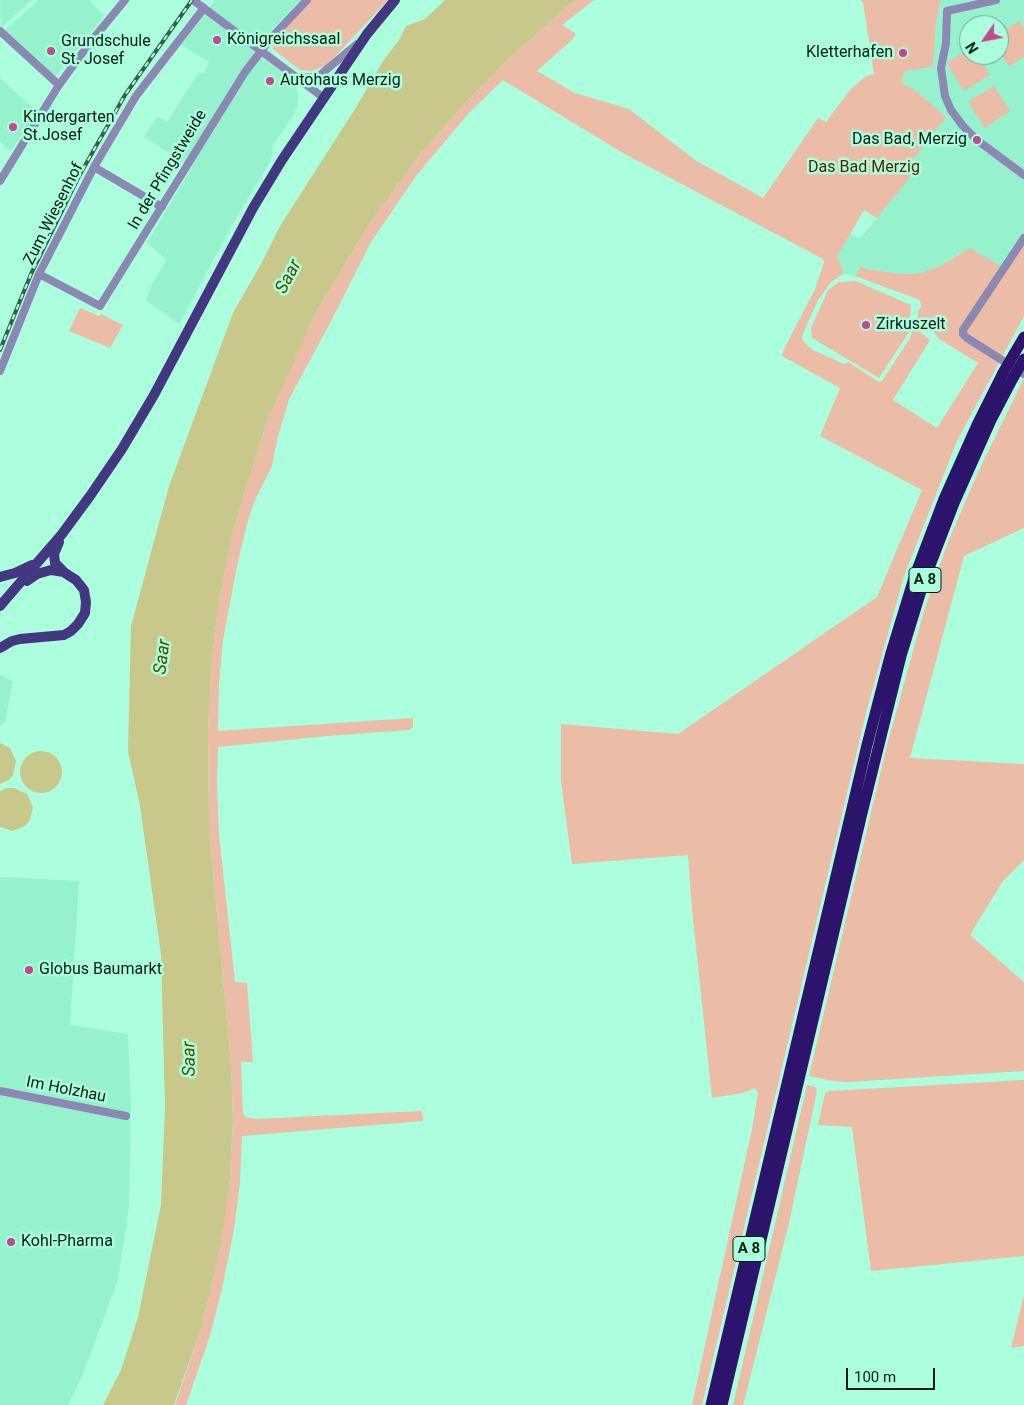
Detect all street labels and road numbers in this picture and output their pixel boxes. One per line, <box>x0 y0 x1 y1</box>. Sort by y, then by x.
street label: In der Pfingstweide <box>125 107 211 233</box>
street label: Zum Wiesenhof <box>20 160 88 268</box>
road number: A 8 <box>909 568 941 592</box>
street label: Im Holzhau <box>24 1073 108 1107</box>
road number: A 8 <box>733 1236 765 1262</box>

